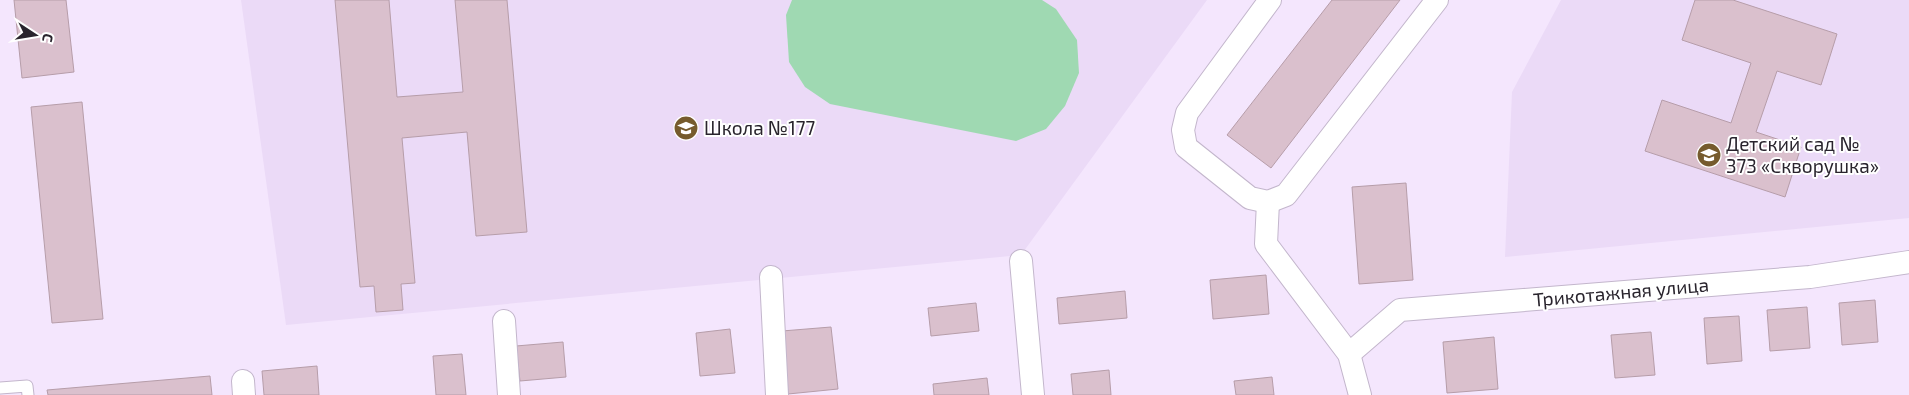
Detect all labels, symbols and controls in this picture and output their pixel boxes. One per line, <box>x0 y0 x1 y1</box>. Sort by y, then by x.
north arrow <box>10 10 60 60</box>
text: С <box>39 32 57 44</box>
school or university icon: Школа №177 <box>673 115 699 141</box>
place label: Школа №177 <box>704 116 815 139</box>
place label: Детский сад № 373 «Скворушка» <box>1726 132 1879 178</box>
school or university icon: Детский сад № 373 «Скворушка» <box>1696 142 1722 168</box>
street label: Трикотажная улица <box>1532 272 1710 312</box>

